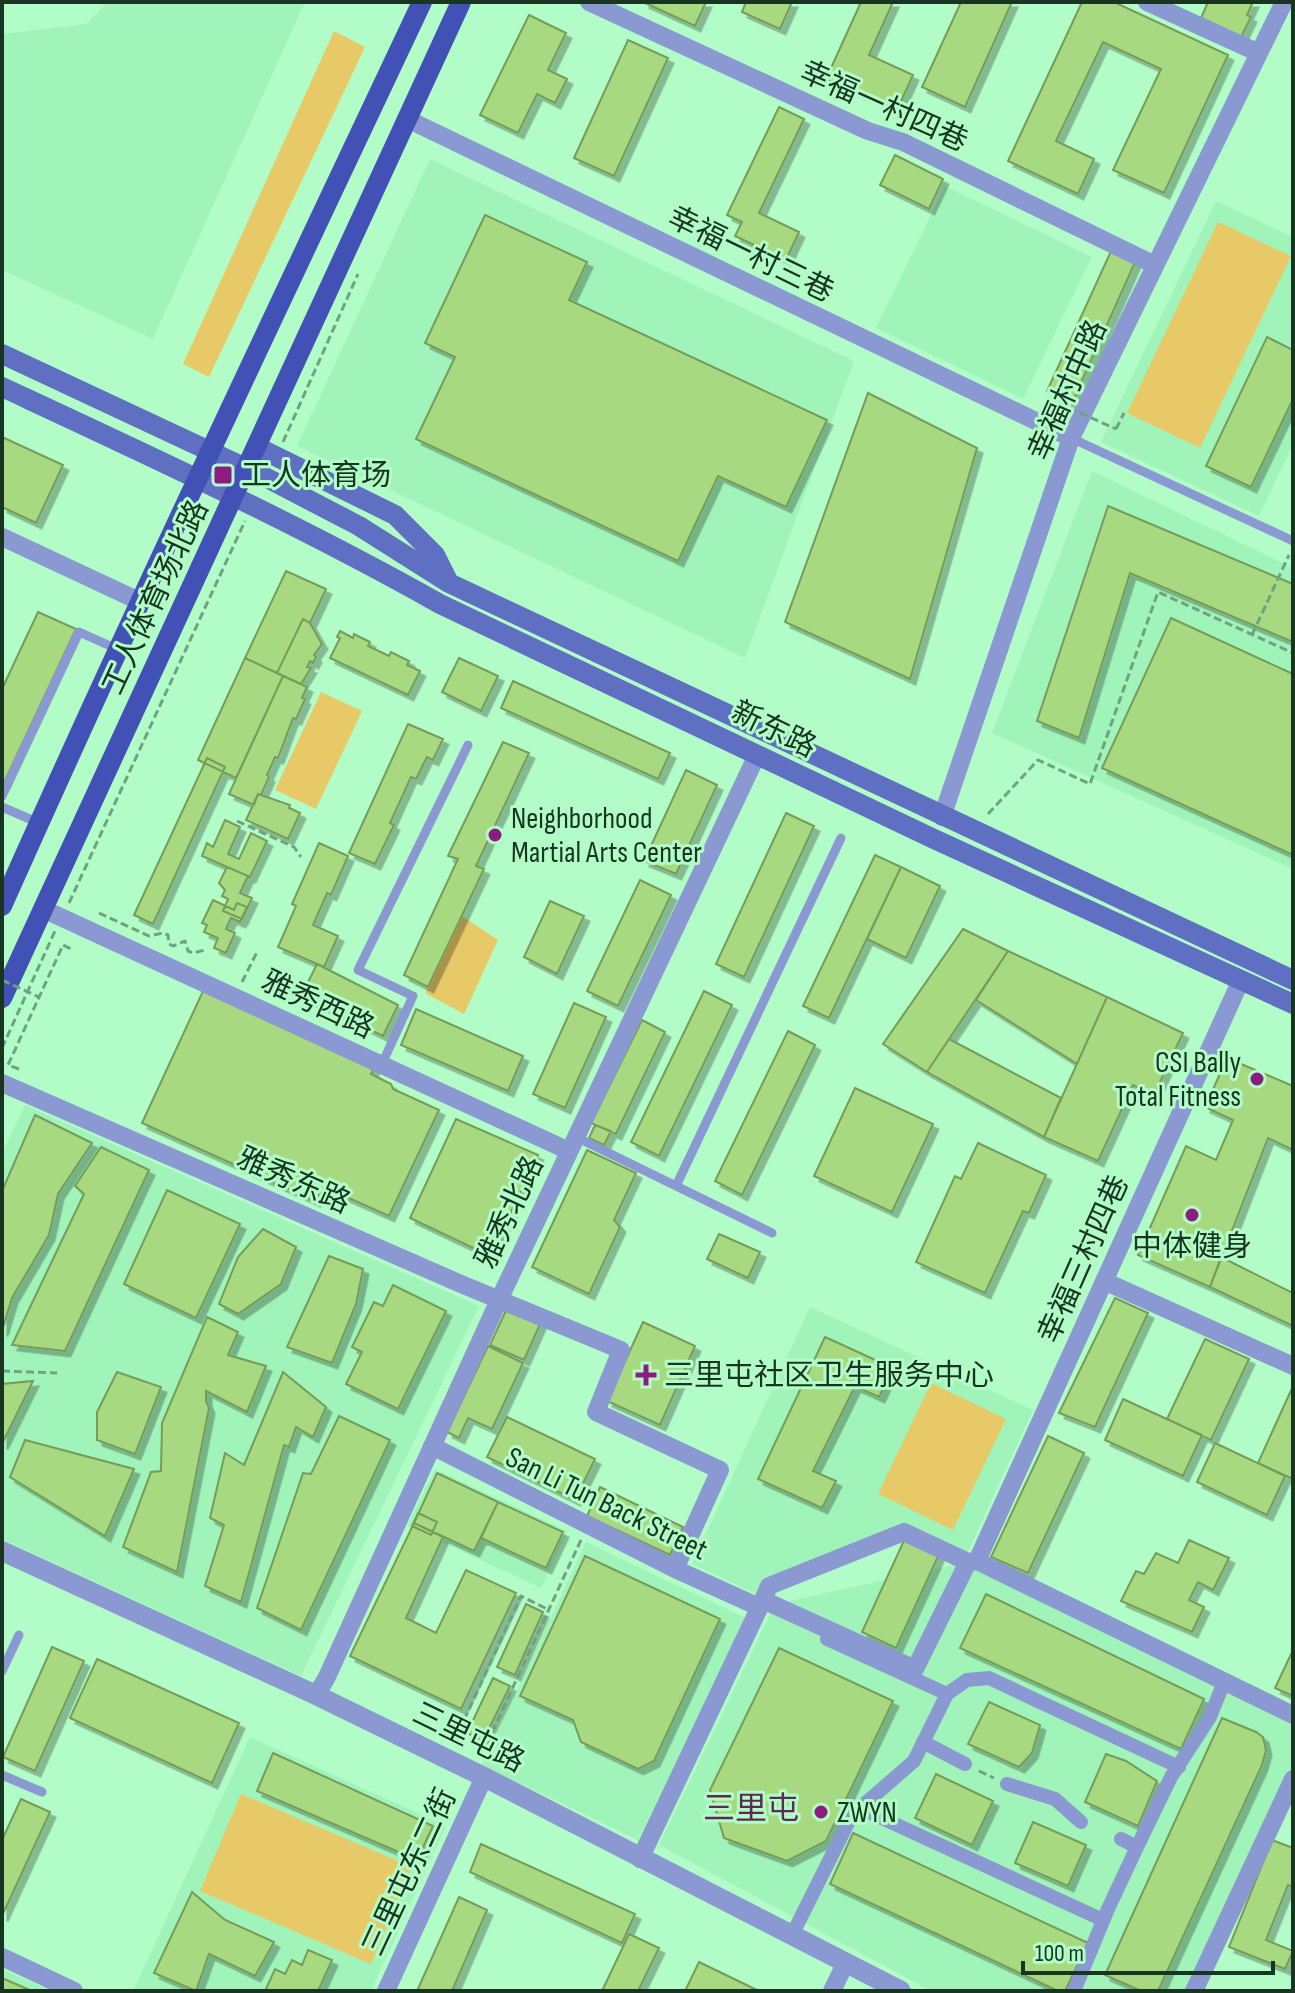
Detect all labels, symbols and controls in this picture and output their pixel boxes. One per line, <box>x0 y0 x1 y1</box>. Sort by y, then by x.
street label: 幸福一村四巷 <box>794 54 973 160</box>
street label: 幸福一村三巷 <box>662 199 839 311</box>
street label: 幸福村中路 <box>1021 315 1115 466</box>
place label: 工人体育场 <box>241 458 391 494</box>
marker: 工人体育场 <box>212 464 234 486</box>
street label: 工人体育场北路 <box>95 495 217 700</box>
street label: 新东路 <box>725 694 822 766</box>
place label: Neighborhood Martial Arts Center <box>511 801 702 871</box>
marker: Neighborhood Martial Arts Center <box>486 826 504 844</box>
street label: 雅秀西路 <box>256 963 380 1047</box>
place label: CSI Bally Total Fitness <box>1115 1045 1241 1115</box>
marker: CSI Bally Total Fitness <box>1248 1070 1266 1088</box>
street label: 雅秀东路 <box>231 1140 356 1222</box>
street label: 雅秀北路 <box>468 1150 552 1274</box>
street label: 幸福三村四巷 <box>1031 1170 1137 1349</box>
marker: 中体健身 <box>1183 1206 1201 1224</box>
place label: 中体健身 <box>1132 1229 1252 1265</box>
place label: 三里屯社区卫生服务中心 <box>664 1358 994 1394</box>
marker: 三里屯社区卫生服务中心 <box>635 1364 657 1386</box>
street label: San Li Tun Back Street <box>500 1439 713 1568</box>
street label: 三里屯路 <box>407 1695 530 1780</box>
street label: 三里屯东二街 <box>356 1783 464 1962</box>
district label: 三里屯 <box>703 1790 799 1829</box>
place label: ZWYN <box>837 1795 897 1831</box>
marker: ZWYN <box>812 1803 830 1821</box>
scale bar <box>1023 1925 1273 1975</box>
text: 100 m <box>1035 1939 1084 1968</box>

